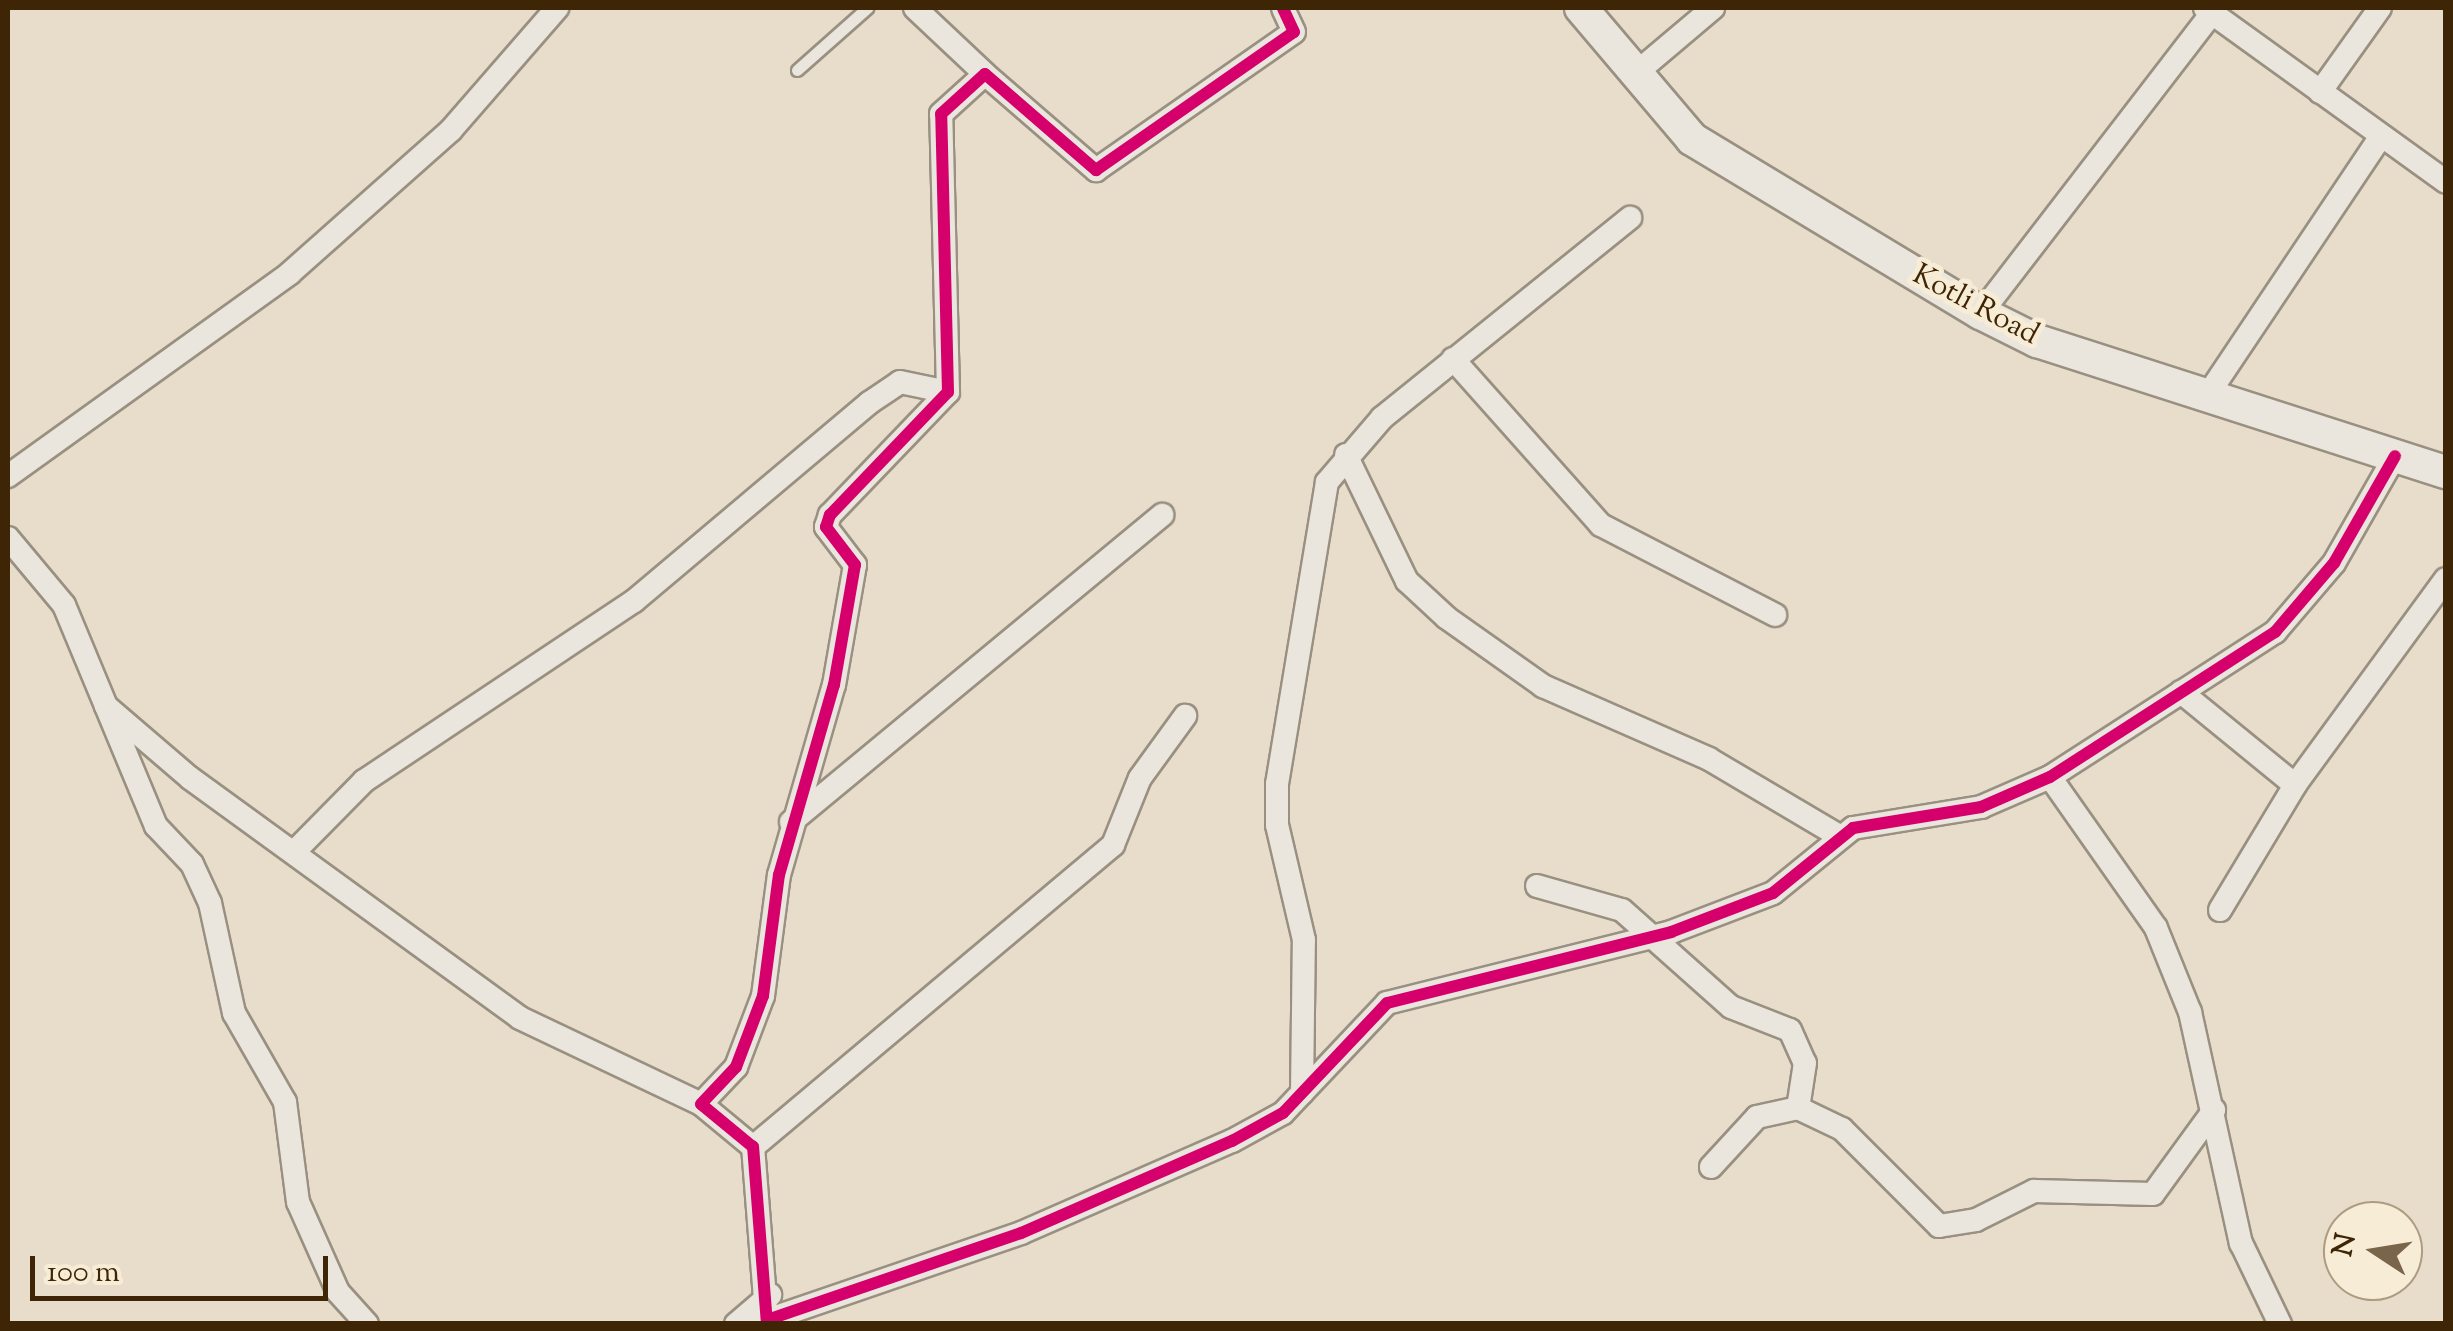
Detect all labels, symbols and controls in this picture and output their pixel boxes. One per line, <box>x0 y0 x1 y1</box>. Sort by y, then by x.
street label: Kotli Road <box>1906 258 2044 354</box>
north arrow <box>2323 1201 2423 1301</box>
text: N <box>2324 1230 2367 1260</box>
scale bar <box>35 1236 332 1298</box>
text: 100 m <box>47 1252 120 1295</box>

